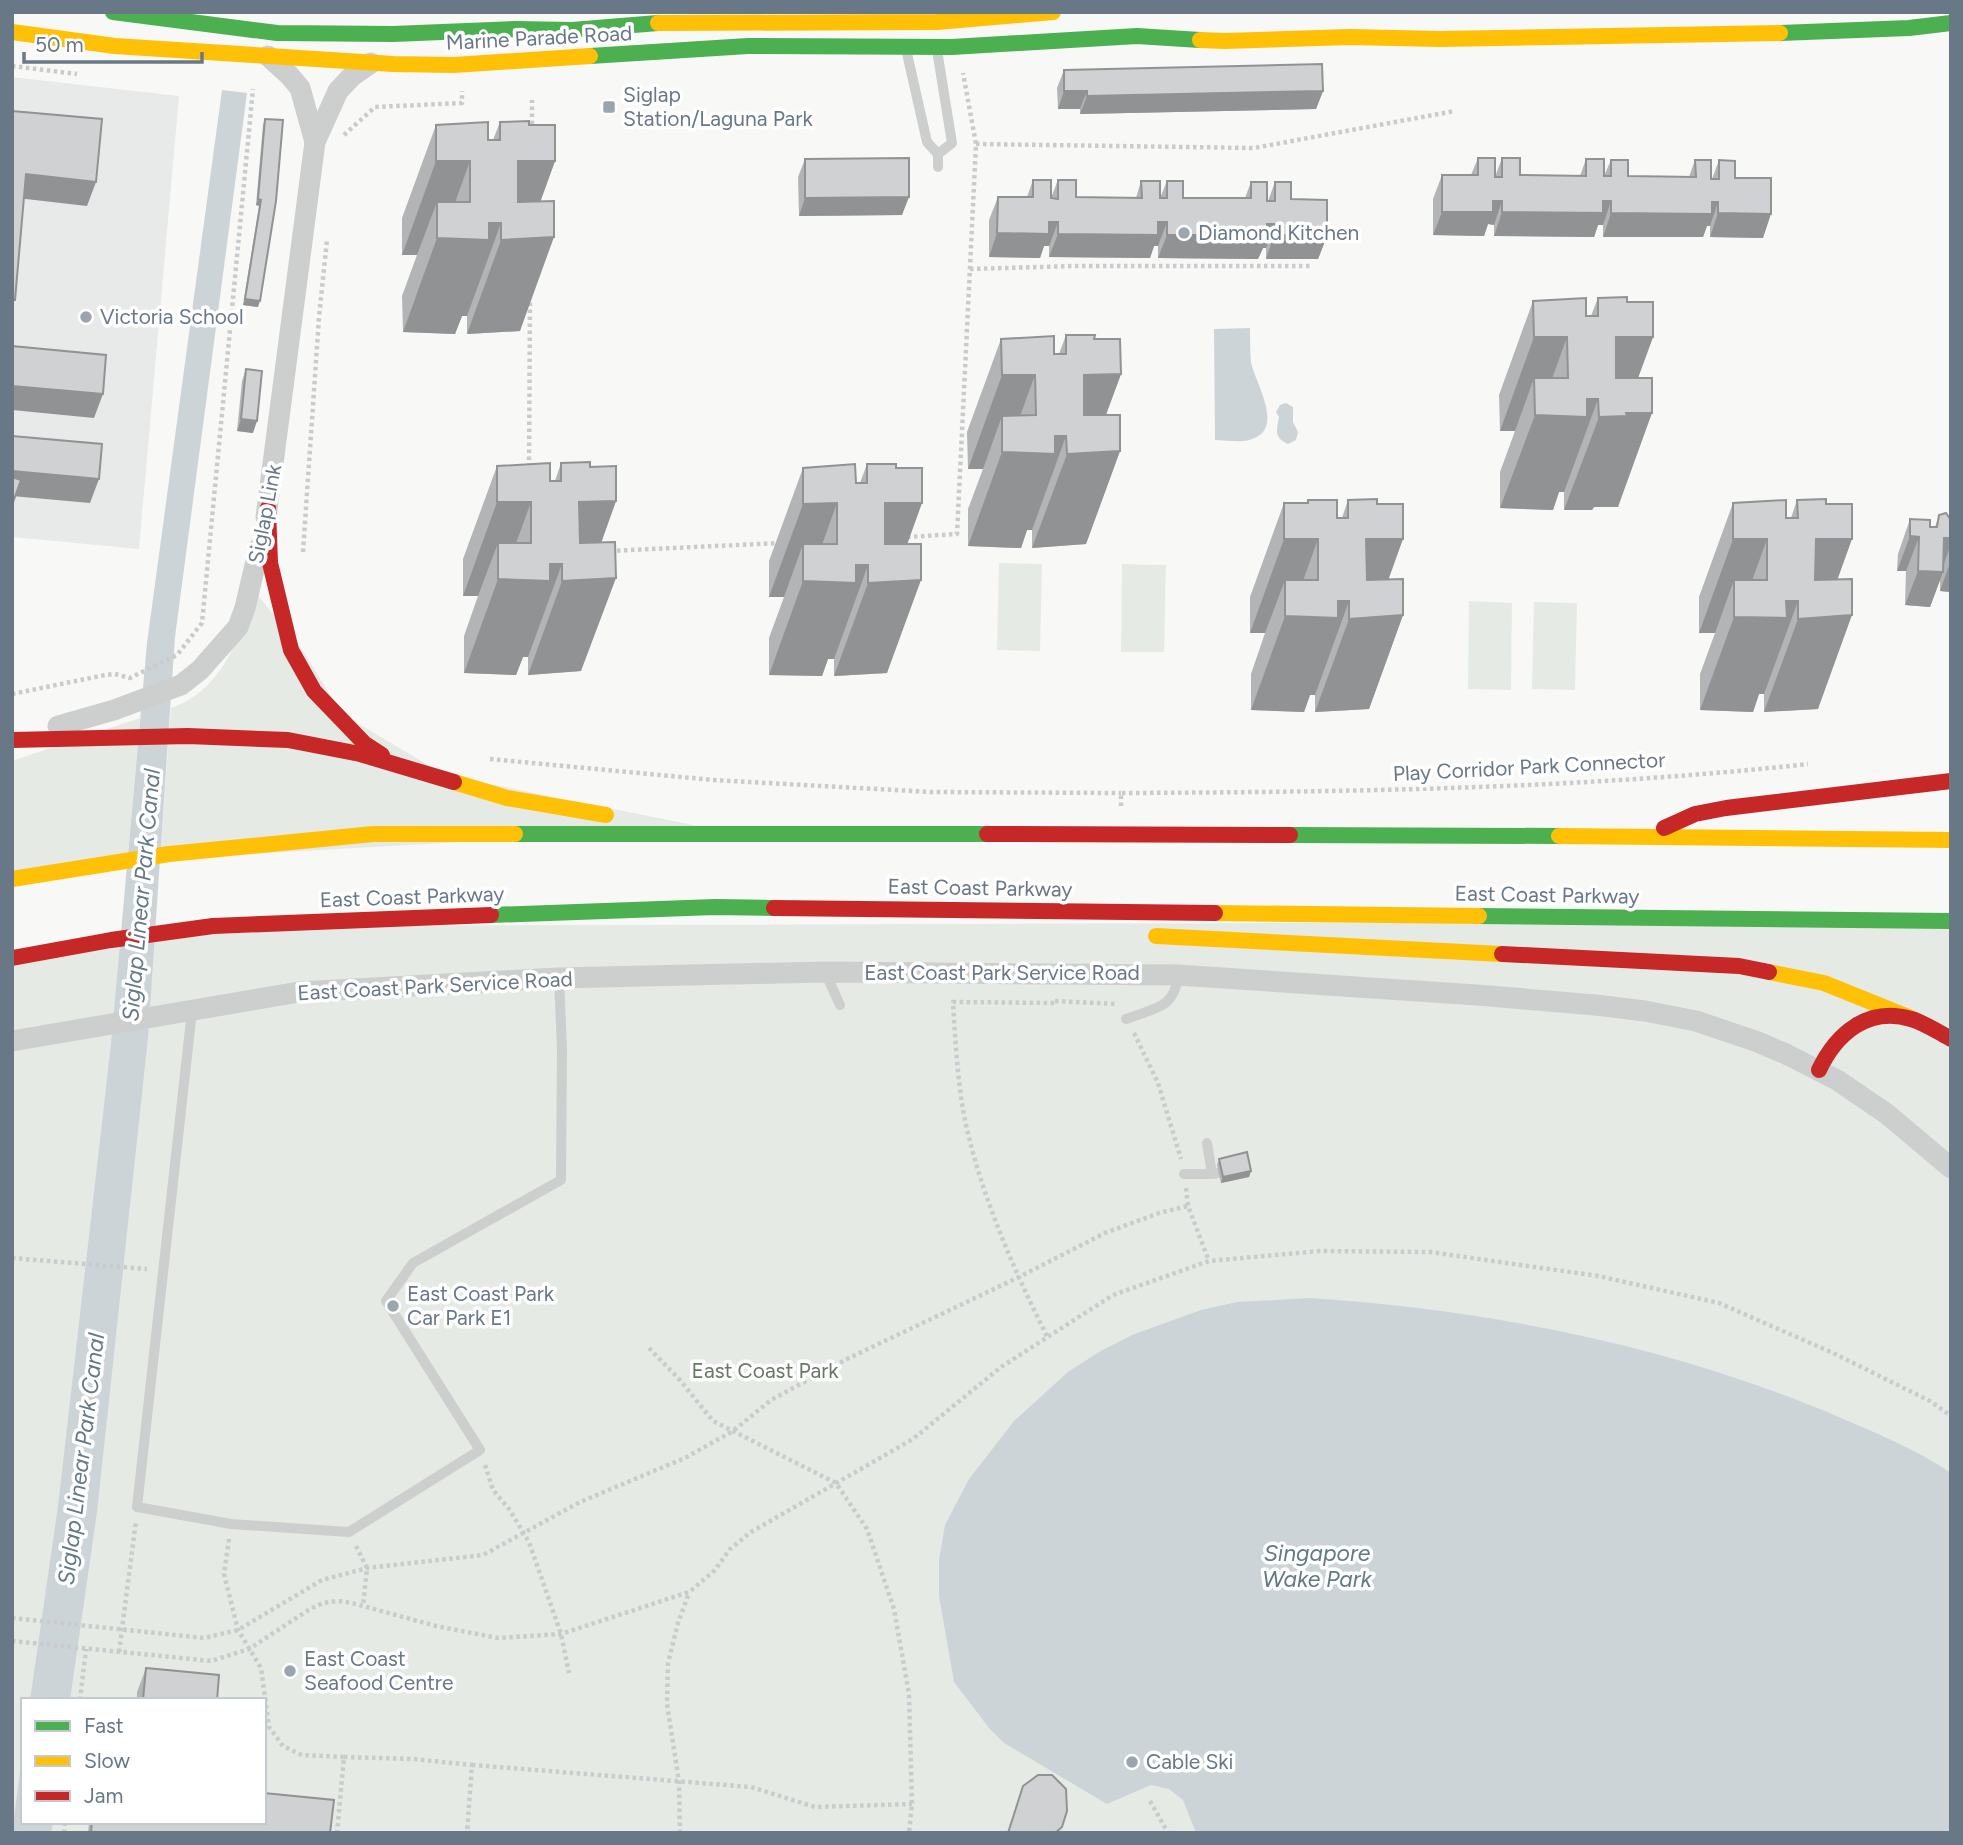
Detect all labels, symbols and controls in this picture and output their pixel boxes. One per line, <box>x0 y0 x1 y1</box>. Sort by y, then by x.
street label: Marine Parade Road <box>445 20 633 55</box>
scale bar <box>24 21 203 65</box>
text: 50 m <box>35 32 84 57</box>
place label: Siglap Station/Laguna Park <box>623 82 813 131</box>
marker: Siglap Station/Laguna Park <box>601 99 617 115</box>
place label: Diamond Kitchen <box>1198 220 1359 245</box>
marker: Diamond Kitchen <box>1176 225 1192 241</box>
place label: Victoria School <box>100 304 244 329</box>
marker: Victoria School <box>78 309 94 325</box>
street label: Siglap Link <box>243 461 287 566</box>
street label: Play Corridor Park Connector <box>1392 747 1666 786</box>
water label: Siglap Linear Park Canal <box>116 767 166 1022</box>
street label: East Coast Parkway <box>887 873 1073 902</box>
street label: East Coast Parkway <box>1454 880 1640 909</box>
street label: East Coast Parkway <box>319 881 505 912</box>
street label: East Coast Park Service Road <box>864 960 1140 985</box>
street label: East Coast Park Service Road <box>297 966 573 1005</box>
place label: East Coast Park Car Park E1 <box>407 1281 555 1330</box>
marker: East Coast Park Car Park E1 <box>385 1298 401 1314</box>
water label: Siglap Linear Park Canal <box>52 1331 110 1586</box>
park label: East Coast Park <box>692 1358 839 1383</box>
water label: Singapore Wake Park <box>1262 1539 1373 1593</box>
place label: East Coast Seafood Centre <box>304 1646 453 1695</box>
marker: East Coast Seafood Centre <box>282 1663 298 1679</box>
legend <box>21 1698 266 1824</box>
text: Fast <box>84 1713 124 1738</box>
text: Slow <box>84 1748 130 1773</box>
place label: Cable Ski <box>1146 1749 1233 1774</box>
marker: Cable Ski <box>1124 1754 1140 1770</box>
text: Jam <box>84 1783 123 1808</box>

